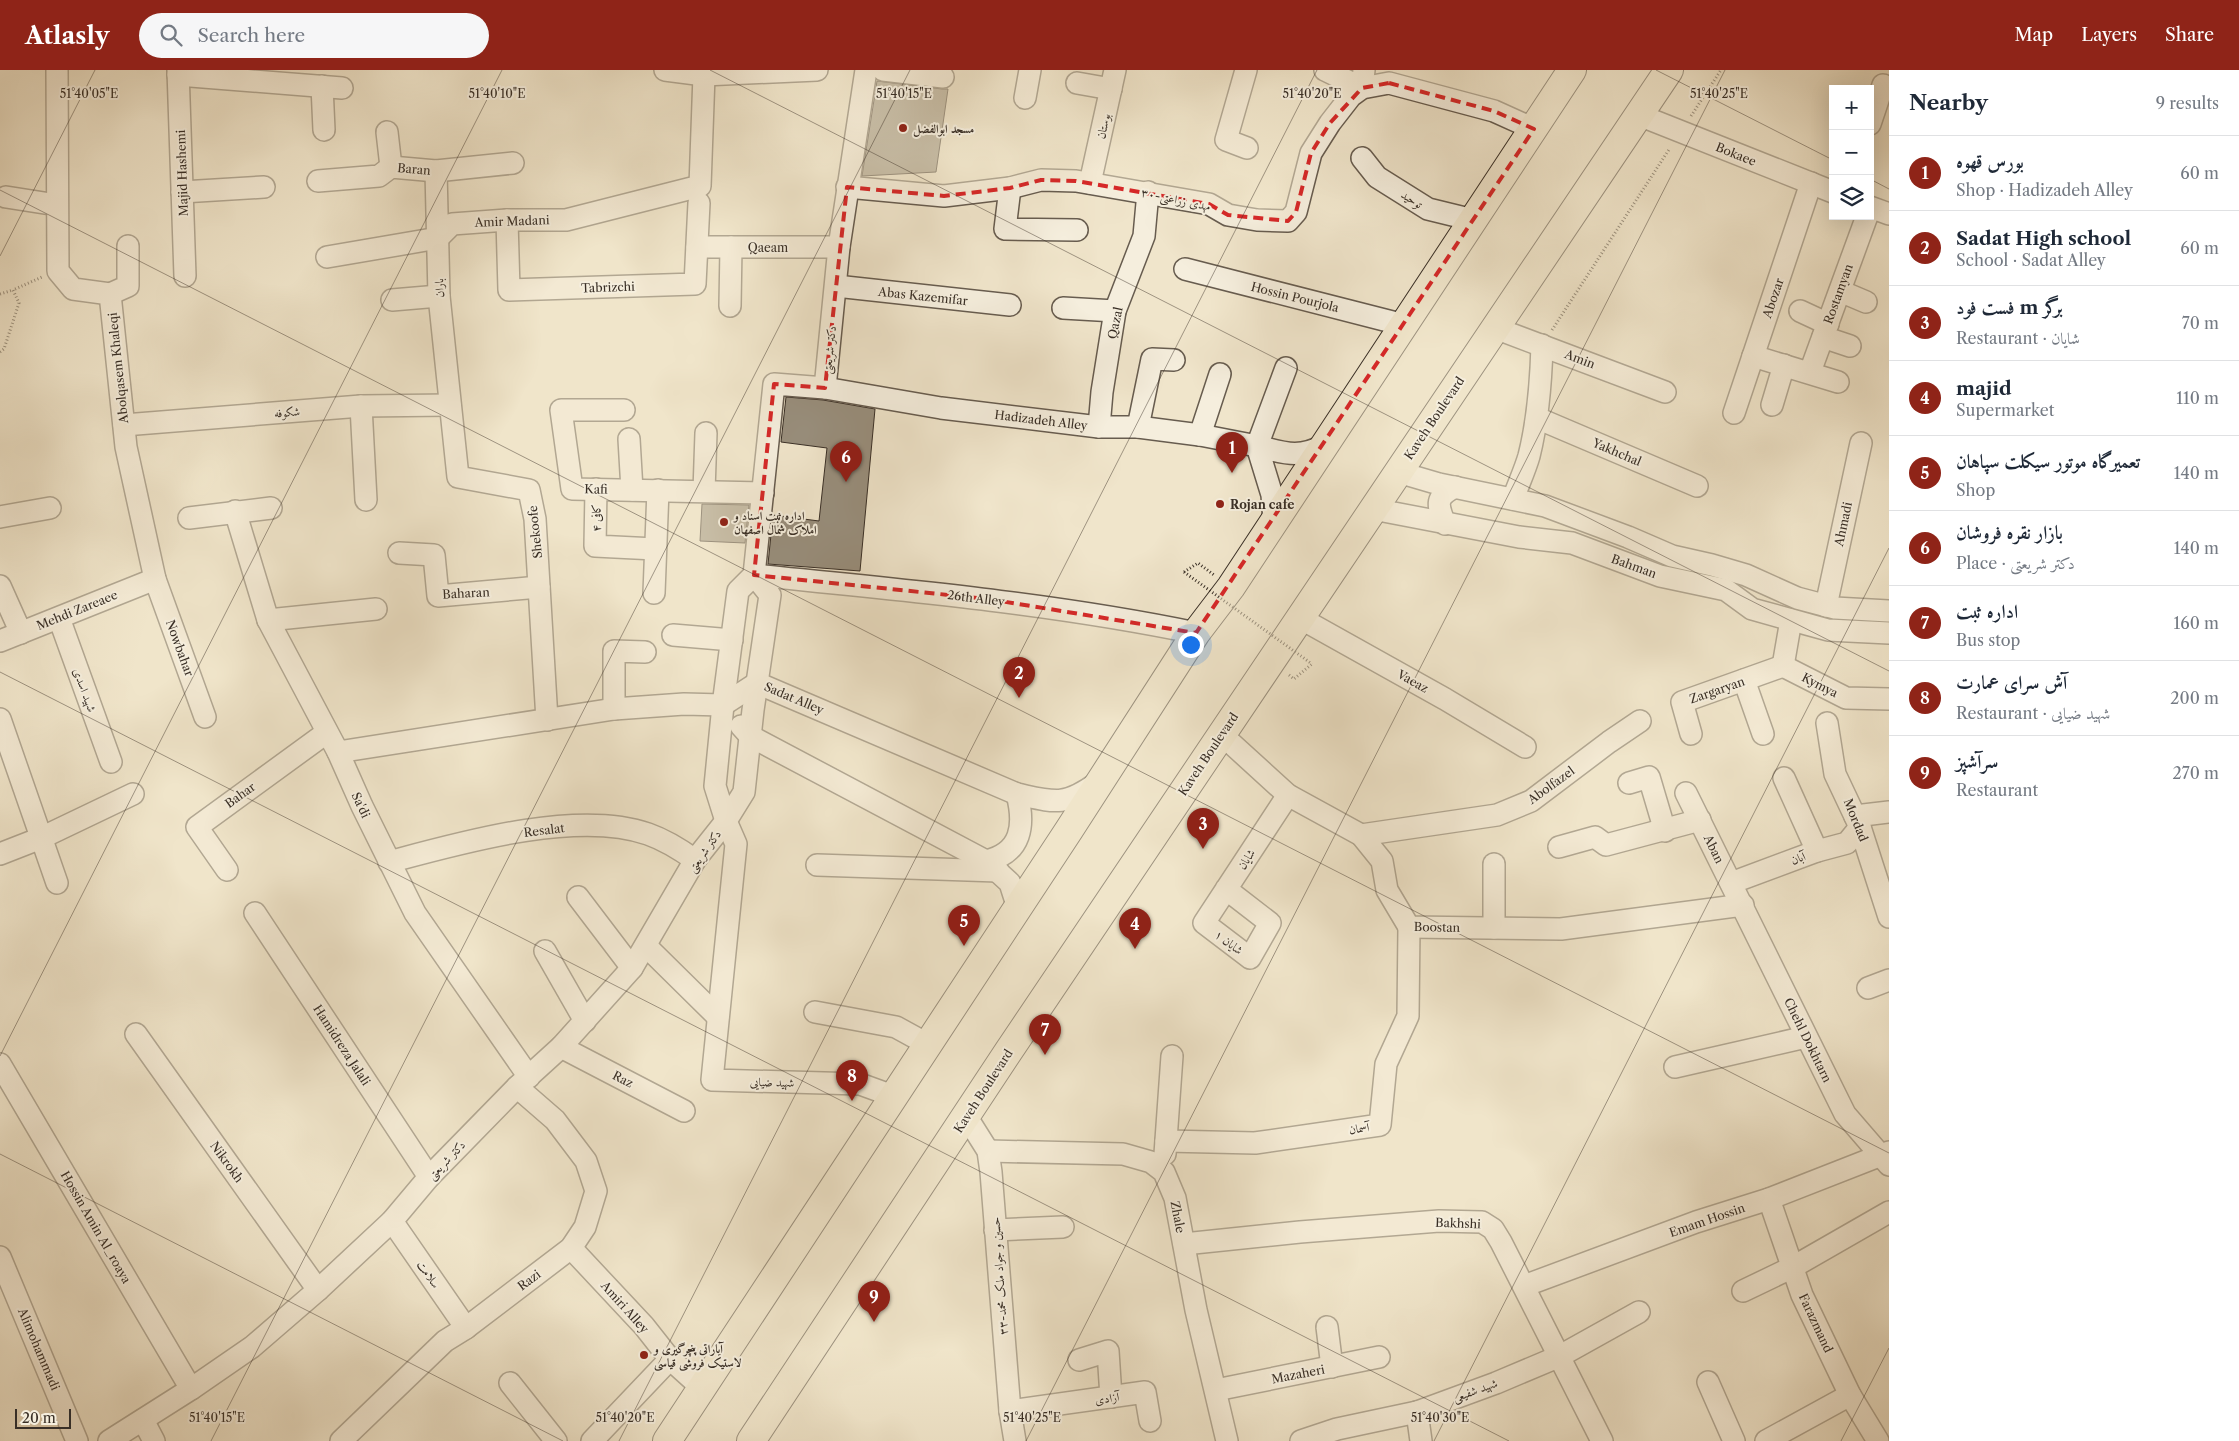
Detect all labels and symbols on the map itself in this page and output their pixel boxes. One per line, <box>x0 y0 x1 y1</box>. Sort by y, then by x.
text: 51°40'05"E <box>60 86 118 101</box>
text: 51°40'10"E <box>468 86 526 101</box>
text: 51°40'15"E <box>876 86 932 101</box>
text: 51°40'20"E <box>1283 86 1341 101</box>
text: 51°40'25"E <box>1690 86 1748 101</box>
street label: بوستان <box>1093 112 1114 140</box>
place label: مسجد ابوالفضل <box>913 121 975 137</box>
marker: مسجد ابوالفضل <box>897 122 909 134</box>
street label: Majid Hashemi <box>173 129 191 217</box>
street label: Bokaee <box>1714 139 1759 169</box>
street label: Baran <box>397 160 432 178</box>
street label: ۳۰-مهدی زراعتی <box>1140 184 1212 216</box>
street label: توحید <box>1398 187 1426 213</box>
street label: Amir Madani <box>473 212 550 230</box>
street label: Qaeam <box>748 240 788 255</box>
street label: Rostamyan <box>1820 261 1856 326</box>
street label: Abozar <box>1759 276 1787 321</box>
street label: باران <box>431 278 447 298</box>
street label: Tabrizchi <box>581 279 635 295</box>
street label: Hossin Pourjola <box>1249 279 1341 315</box>
street label: Abas Kazemifar <box>876 284 969 308</box>
street label: Qazal <box>1104 305 1126 340</box>
street label: Abolqasem Khaleqi <box>105 312 131 425</box>
street label: دکتر شریعتی <box>819 325 841 375</box>
street label: Amin <box>1562 346 1598 372</box>
street label: Kaveh Boulevard <box>1401 373 1468 462</box>
street label: شکوفه <box>273 403 301 422</box>
street label: Hadizadeh Alley <box>994 407 1089 433</box>
pin: 1 <box>1216 432 1248 473</box>
street label: Yakhchal <box>1589 435 1644 469</box>
pin: 6 <box>830 441 862 482</box>
street label: Kafi <box>584 481 608 497</box>
place label: Rojan cafe <box>1230 497 1294 512</box>
marker: Rojan cafe <box>1214 498 1226 510</box>
street label: Ahmadi <box>1831 500 1855 548</box>
street label: Shekoofe <box>525 504 545 559</box>
street label: کافی ۴ <box>588 504 604 532</box>
place label: اداره ثبت اسناد و املاک شمال اصفهان <box>732 508 817 537</box>
marker: اداره ثبت اسناد و املاک شمال اصفهان <box>718 516 730 528</box>
street label: Bahman <box>1609 551 1659 581</box>
street label: Baharan <box>442 584 491 602</box>
street label: Mehdi Zareaee <box>34 587 120 633</box>
street label: 26th Alley <box>947 587 1006 609</box>
street label: Nowbahar <box>163 618 197 678</box>
your location <box>1178 632 1204 658</box>
pin: 2 <box>1003 657 1035 698</box>
street label: شهید اسدی <box>69 666 100 714</box>
street label: Vaeaz <box>1394 666 1431 696</box>
street label: Kymya <box>1799 670 1841 701</box>
street label: Zargaryan <box>1687 673 1747 706</box>
street label: Sadat Alley <box>762 679 826 717</box>
street label: Kaveh Boulevard <box>1175 709 1242 798</box>
street label: Abolfazel <box>1524 763 1578 808</box>
street label: Bahar <box>222 779 258 811</box>
street label: Sa'di <box>349 790 374 821</box>
street label: Mordad <box>1841 796 1872 844</box>
pin: 3 <box>1187 808 1219 849</box>
street label: Resalat <box>523 820 566 840</box>
street label: دکتر شریعتی <box>684 827 726 876</box>
street label: Aban <box>1700 831 1728 866</box>
street label: شایان <box>1234 846 1259 873</box>
street label: آبان <box>1789 848 1809 868</box>
pin: 5 <box>948 905 980 946</box>
pin: 4 <box>1119 908 1151 949</box>
street label: Boostan <box>1414 919 1461 935</box>
street label: شایان ۱ <box>1211 926 1246 958</box>
street label: Chehl Dokhtarn <box>1781 995 1835 1085</box>
street label: Hamidreza Jalali <box>310 1002 374 1089</box>
pin: 7 <box>1029 1014 1061 1055</box>
street label: Kaveh Boulevard <box>950 1046 1016 1136</box>
pin: 8 <box>836 1060 868 1101</box>
street label: Raz <box>610 1067 636 1091</box>
street label: شهید ضیایی <box>750 1074 794 1091</box>
street label: آسمان <box>1348 1119 1372 1137</box>
street label: دکتر شریعتی <box>424 1137 470 1184</box>
street label: Nikrokh <box>207 1139 247 1186</box>
street label: Hossin Amin Al_roaya <box>58 1168 135 1286</box>
street label: Zhale <box>1168 1200 1188 1235</box>
street label: Emam Hossin <box>1667 1200 1747 1240</box>
street label: Bakhshi <box>1435 1215 1481 1231</box>
street label: ۳۳-حسین و جواد ملک محمد <box>987 1216 1012 1335</box>
street label: سلامت <box>414 1257 444 1291</box>
street label: Razi <box>515 1266 544 1293</box>
street label: Amiri Alley <box>597 1277 652 1336</box>
pin: 9 <box>858 1281 890 1322</box>
street label: Farazmand <box>1796 1291 1837 1356</box>
street label: Alimohammadi <box>14 1305 63 1393</box>
place label: آپاراتی پنچرگیری و لاستیک فروشی قیاسی <box>652 1341 742 1372</box>
marker: آپاراتی پنچرگیری و لاستیک فروشی قیاسی <box>638 1349 650 1361</box>
street label: Mazaheri <box>1270 1361 1326 1386</box>
street label: شهید شفیعی <box>1451 1375 1500 1407</box>
street label: آزادی <box>1094 1389 1122 1407</box>
scale bar <box>15 1406 71 1429</box>
text: 51°40'15"E <box>189 1410 245 1425</box>
text: 51°40'20"E <box>596 1410 654 1425</box>
text: 51°40'25"E <box>1003 1410 1061 1425</box>
text: 51°40'30"E <box>1411 1410 1469 1425</box>

